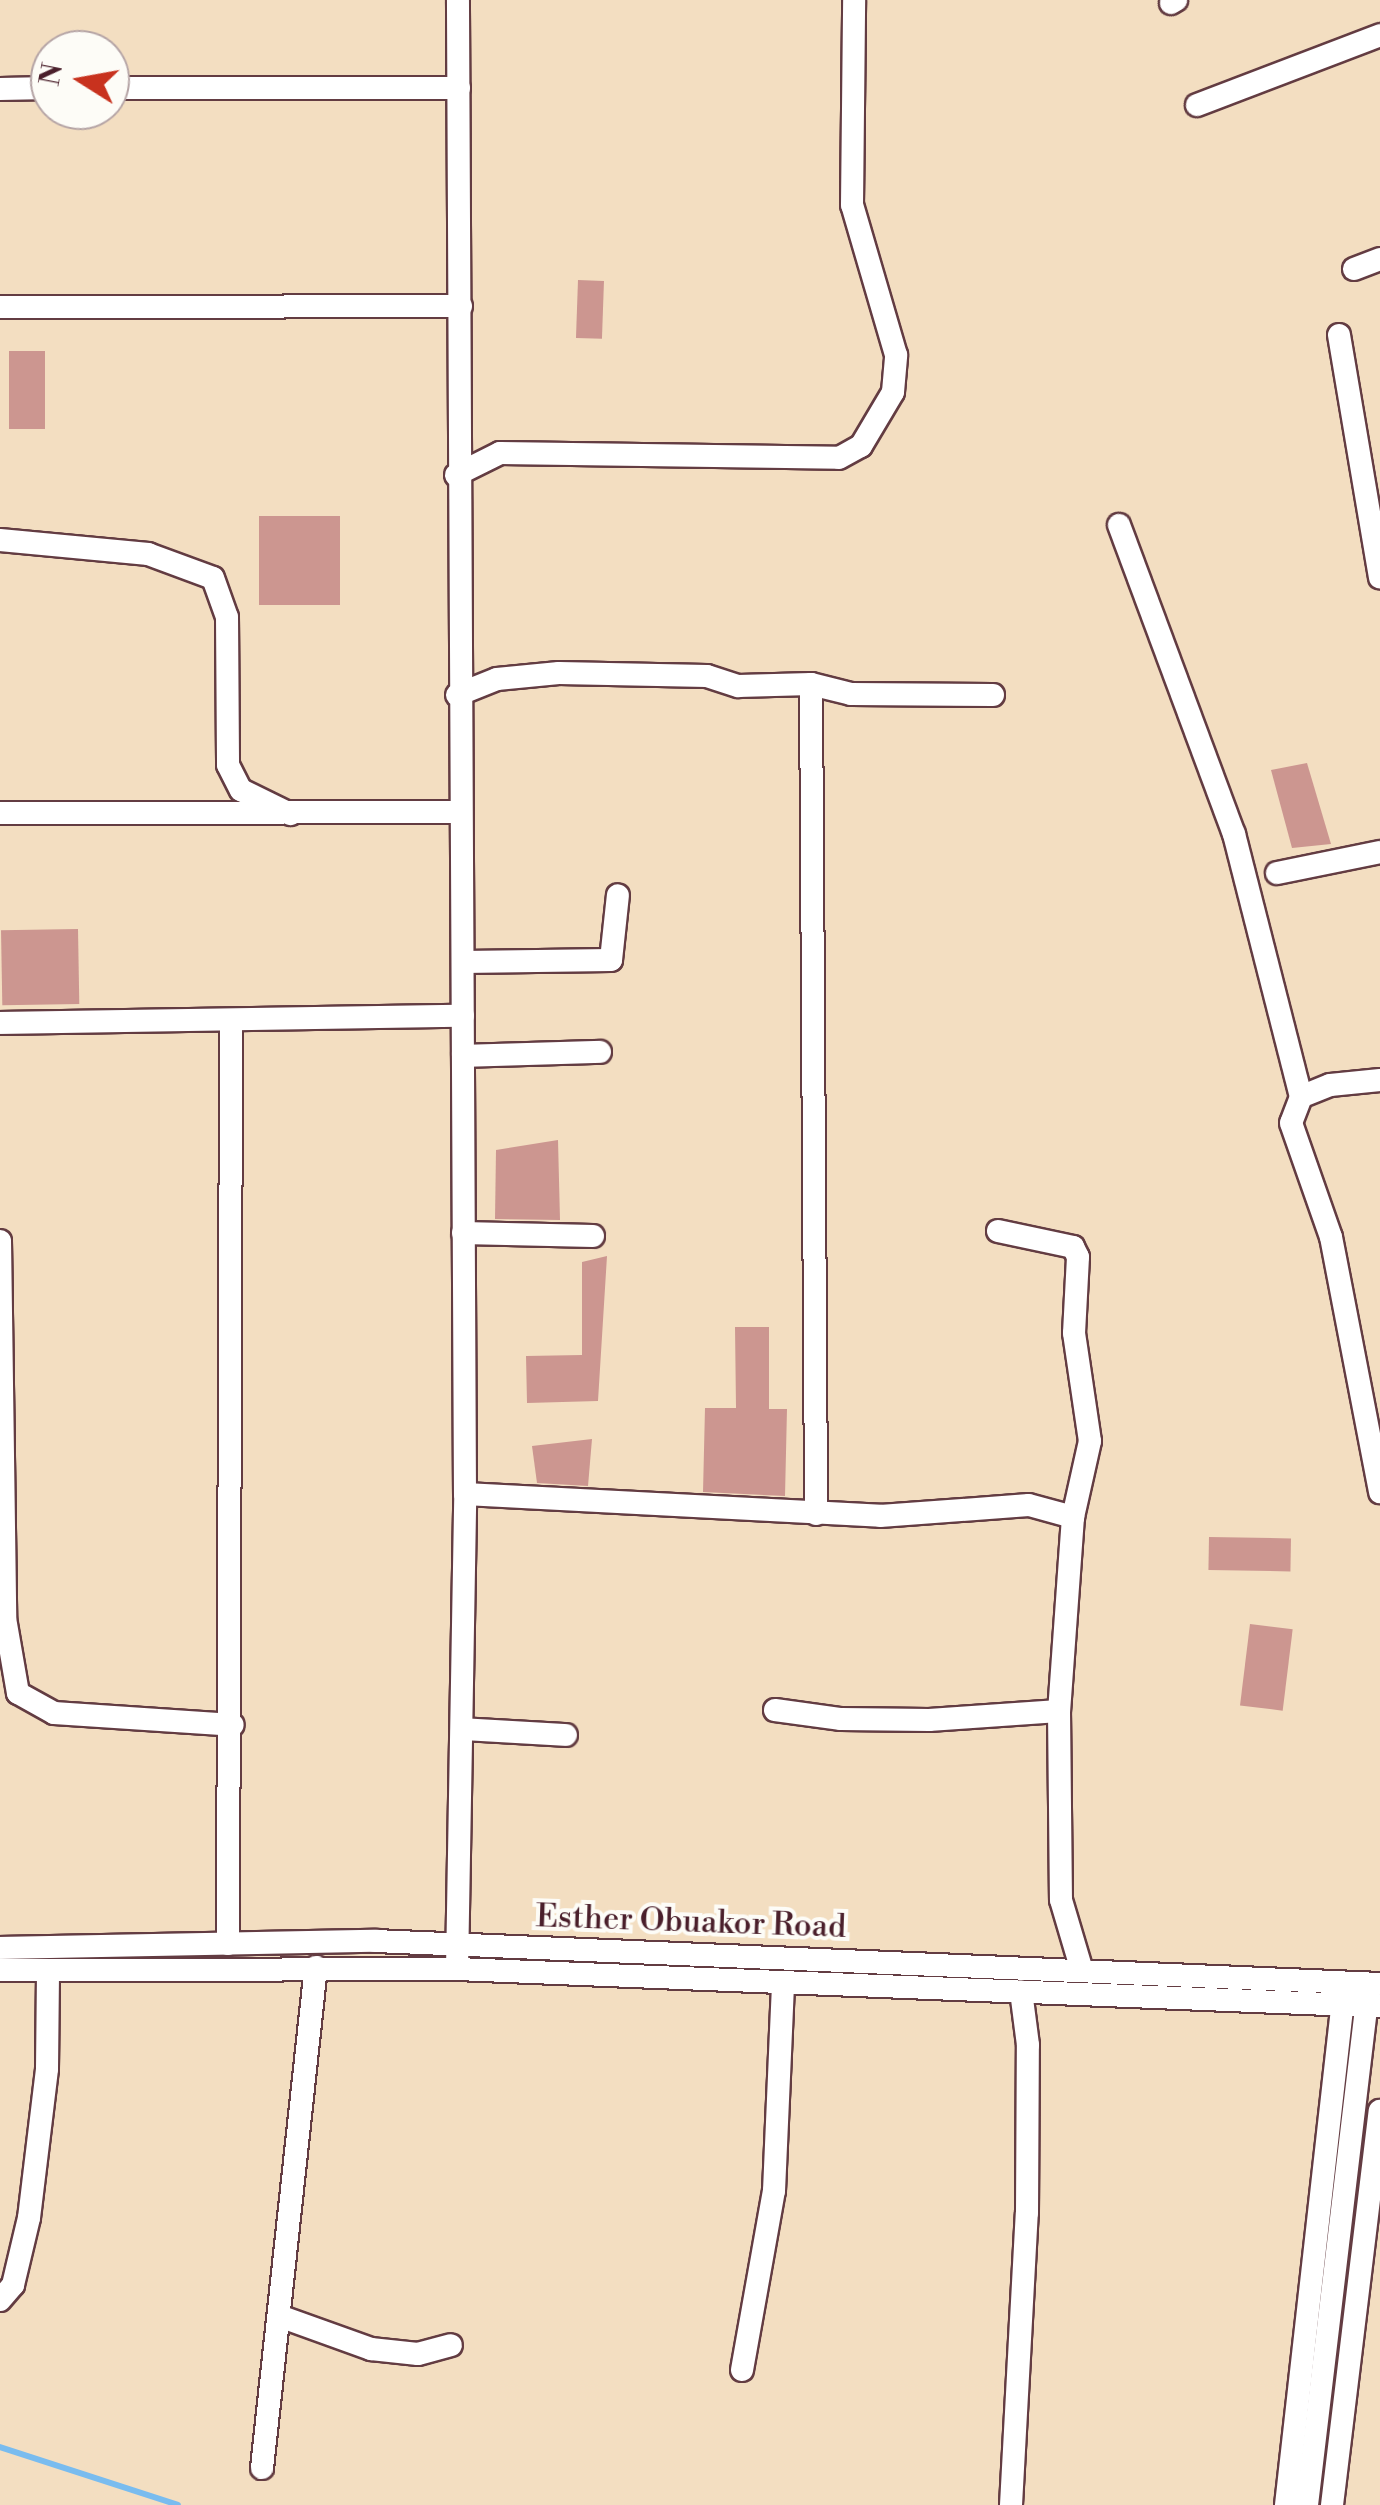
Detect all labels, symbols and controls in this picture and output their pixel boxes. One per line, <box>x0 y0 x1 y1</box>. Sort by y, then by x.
north arrow <box>30 30 130 130</box>
text: N <box>33 60 71 89</box>
street label: Esther Obuakor Road <box>535 1897 847 1947</box>

